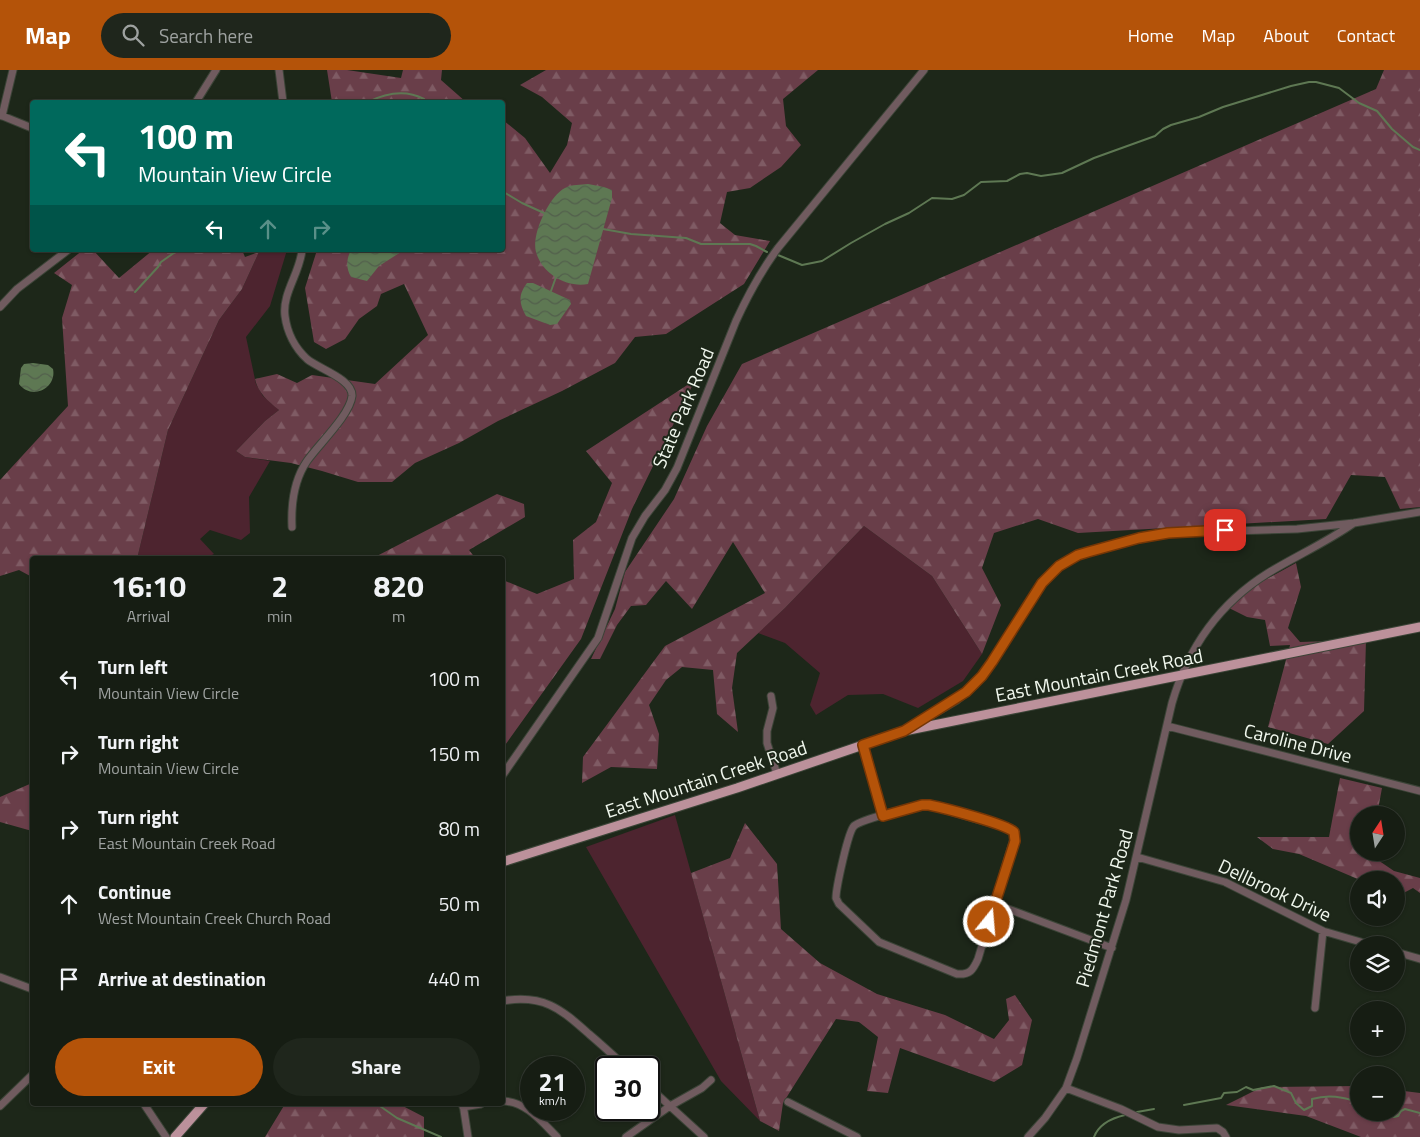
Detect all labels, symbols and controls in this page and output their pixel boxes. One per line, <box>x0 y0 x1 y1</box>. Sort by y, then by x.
search box <box>101 13 451 58</box>
text: Map <box>25 17 71 53</box>
icon: search <box>119 21 147 49</box>
text: Search here <box>159 21 253 50</box>
text: Home <box>1128 22 1174 49</box>
text: Map <box>1202 22 1235 49</box>
text: About <box>1263 22 1309 49</box>
text: Contact <box>1337 22 1395 49</box>
text: 100 m <box>138 109 234 163</box>
icon: left <box>55 120 120 185</box>
text: Mountain View Circle <box>138 157 332 191</box>
icon: left <box>201 215 229 243</box>
icon: ahead <box>254 215 282 243</box>
icon: right <box>307 215 335 243</box>
street label: State Park Road <box>644 343 721 473</box>
pin <box>1204 509 1246 551</box>
icon: arrive <box>1211 516 1239 544</box>
text: 16:10 <box>111 563 186 609</box>
text: 2 <box>271 563 288 609</box>
text: 820 <box>374 563 424 609</box>
text: Arrival <box>127 604 170 628</box>
text: min <box>267 604 292 628</box>
text: m <box>392 604 405 628</box>
street label: East Mountain Creek Road <box>993 640 1205 709</box>
text: Turn left <box>98 652 168 681</box>
text: 100 m <box>428 664 480 693</box>
icon: left <box>55 665 83 693</box>
text: Mountain View Circle <box>98 681 239 705</box>
street label: Caroline Drive <box>1241 715 1355 770</box>
text: Turn right <box>98 727 179 756</box>
street label: East Mountain Creek Road <box>601 732 811 825</box>
text: 150 m <box>428 739 480 768</box>
icon: right <box>55 740 83 768</box>
text: Mountain View Circle <box>98 756 239 780</box>
text: Turn right <box>98 802 179 831</box>
north arrow <box>1350 806 1405 861</box>
map controls <box>1350 806 1405 1121</box>
text: 80 m <box>439 814 480 843</box>
icon: right <box>55 815 83 843</box>
street label: Piedmont Park Road <box>1067 825 1140 991</box>
text: East Mountain Creek Road <box>98 831 276 855</box>
street label: Dellbrook Drive <box>1214 851 1337 928</box>
button: sound <box>1350 871 1405 926</box>
text: Continue <box>98 877 171 906</box>
text: 50 m <box>439 889 480 918</box>
icon: ahead <box>55 890 83 918</box>
position arrow <box>962 895 1014 947</box>
text: West Mountain Creek Church Road <box>98 906 331 930</box>
button: layers <box>1350 936 1405 991</box>
text: Arrive at destination <box>98 964 266 993</box>
text: 440 m <box>428 964 480 993</box>
icon: arrive <box>55 965 83 993</box>
button: + <box>1350 1001 1405 1056</box>
button: Exit <box>55 1038 263 1096</box>
button: Share <box>273 1038 480 1096</box>
speed limit sign: 30 <box>595 1056 660 1121</box>
text: 21 <box>538 1063 567 1101</box>
button: − <box>1350 1066 1405 1121</box>
text: km/h <box>539 1091 566 1110</box>

